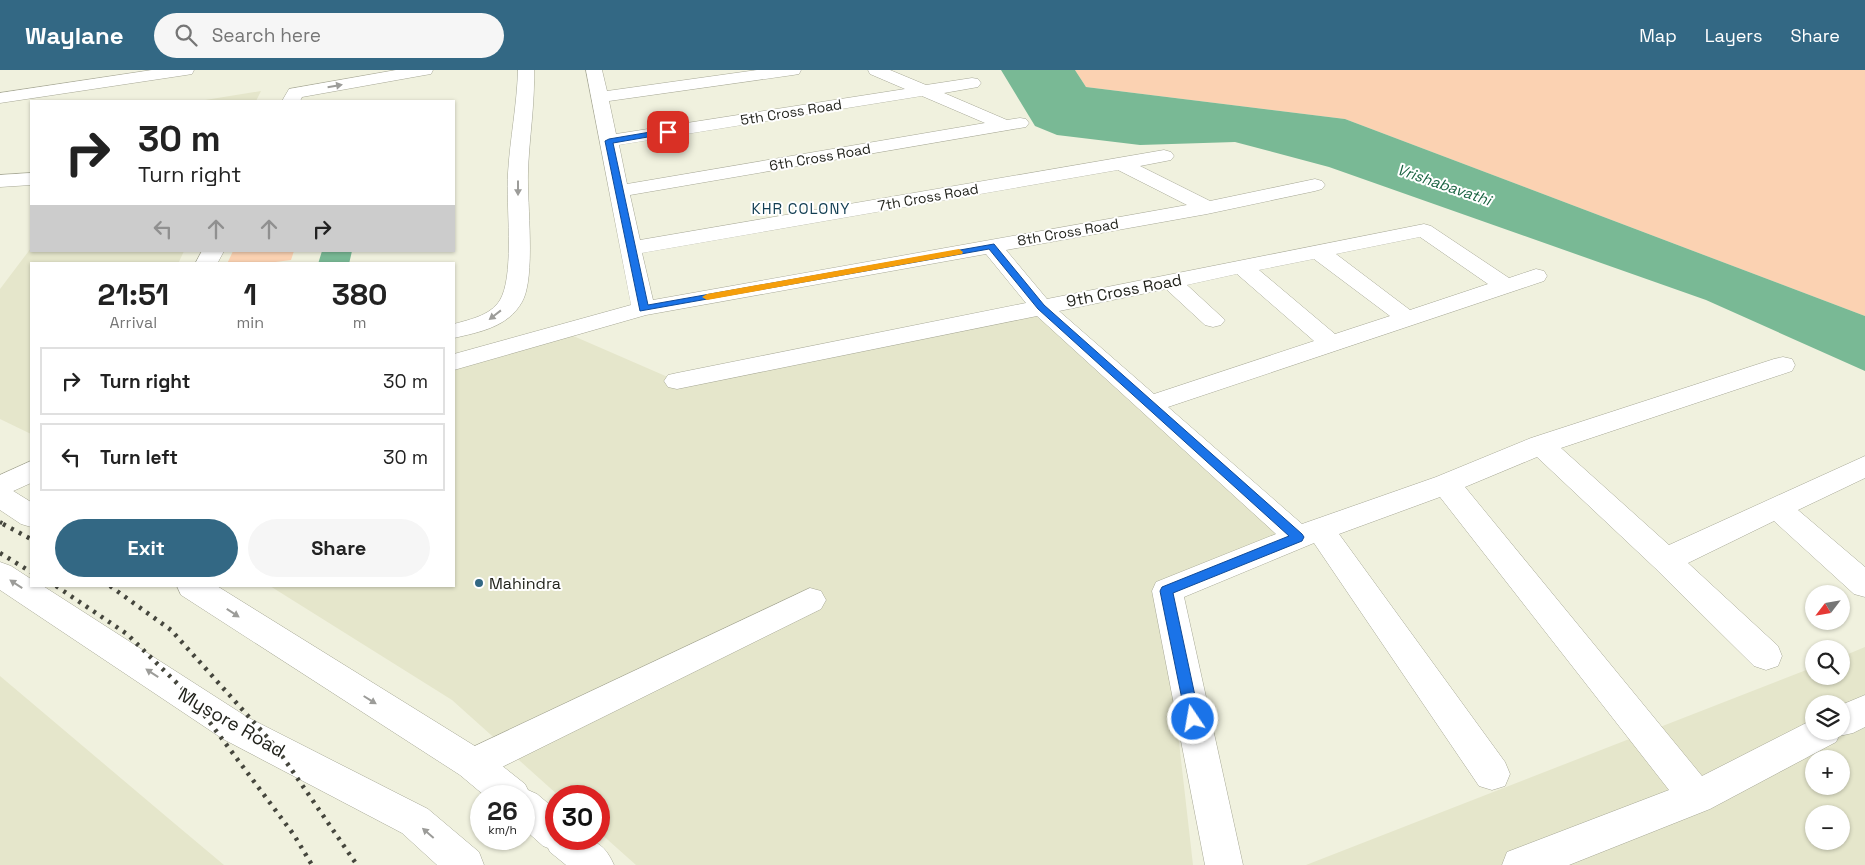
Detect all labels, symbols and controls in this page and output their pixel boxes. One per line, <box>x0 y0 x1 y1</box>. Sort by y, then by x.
search box <box>154 13 504 58</box>
text: Waylane <box>25 20 124 51</box>
icon: search <box>172 21 200 49</box>
text: Search here <box>212 23 321 48</box>
text: Map <box>1639 24 1677 47</box>
text: Layers <box>1705 24 1762 47</box>
text: Share <box>1790 24 1840 47</box>
one-way arrow <box>327 82 343 90</box>
street label: 5th Cross Road <box>739 95 843 129</box>
pin <box>647 111 689 153</box>
text: 30 m <box>138 117 221 161</box>
icon: arrive <box>654 118 682 146</box>
icon: right <box>55 120 120 185</box>
street label: 6th Cross Road <box>768 139 872 175</box>
text: Turn right <box>138 160 241 188</box>
water label: Vrishabavathi <box>1395 160 1496 210</box>
street label: 7th Cross Road <box>876 179 980 215</box>
one-way arrow <box>514 181 522 197</box>
district label: KHR COLONY <box>751 199 851 218</box>
street label: 8th Cross Road <box>1016 214 1120 250</box>
icon: left <box>149 215 177 243</box>
icon: ahead <box>202 215 230 243</box>
icon: ahead <box>255 215 283 243</box>
icon: right <box>308 215 336 243</box>
street label: 9th Cross Road <box>1065 269 1184 312</box>
text: 21:51 <box>98 275 169 314</box>
text: 1 <box>244 275 257 314</box>
text: 380 <box>332 275 387 314</box>
one-way arrow <box>488 310 502 320</box>
text: Arrival <box>110 312 157 333</box>
text: min <box>237 312 264 333</box>
text: m <box>353 312 366 333</box>
icon: right <box>57 367 85 395</box>
text: Turn right <box>100 369 190 394</box>
text: 30 m <box>383 369 428 394</box>
icon: left <box>57 443 85 471</box>
text: Turn left <box>100 445 178 470</box>
text: 30 m <box>383 445 428 470</box>
button: Exit <box>55 519 238 577</box>
button: Share <box>248 519 430 577</box>
place label: Mahindra <box>489 573 561 594</box>
marker: Mahindra <box>473 577 485 589</box>
one-way arrow <box>9 580 22 589</box>
north arrow <box>1805 585 1850 630</box>
map controls <box>1805 585 1850 850</box>
one-way arrow <box>226 608 239 617</box>
button: search <box>1805 640 1850 685</box>
one-way arrow <box>145 668 158 678</box>
street label: Mysore Road <box>174 682 290 763</box>
position arrow <box>1166 692 1218 744</box>
one-way arrow <box>364 695 377 704</box>
button: layers <box>1805 695 1850 740</box>
button: + <box>1805 750 1850 795</box>
speed limit sign: 30 <box>545 785 610 850</box>
text: 26 <box>487 795 518 827</box>
button: − <box>1805 805 1850 850</box>
text: km/h <box>488 822 517 838</box>
one-way arrow <box>422 827 435 838</box>

